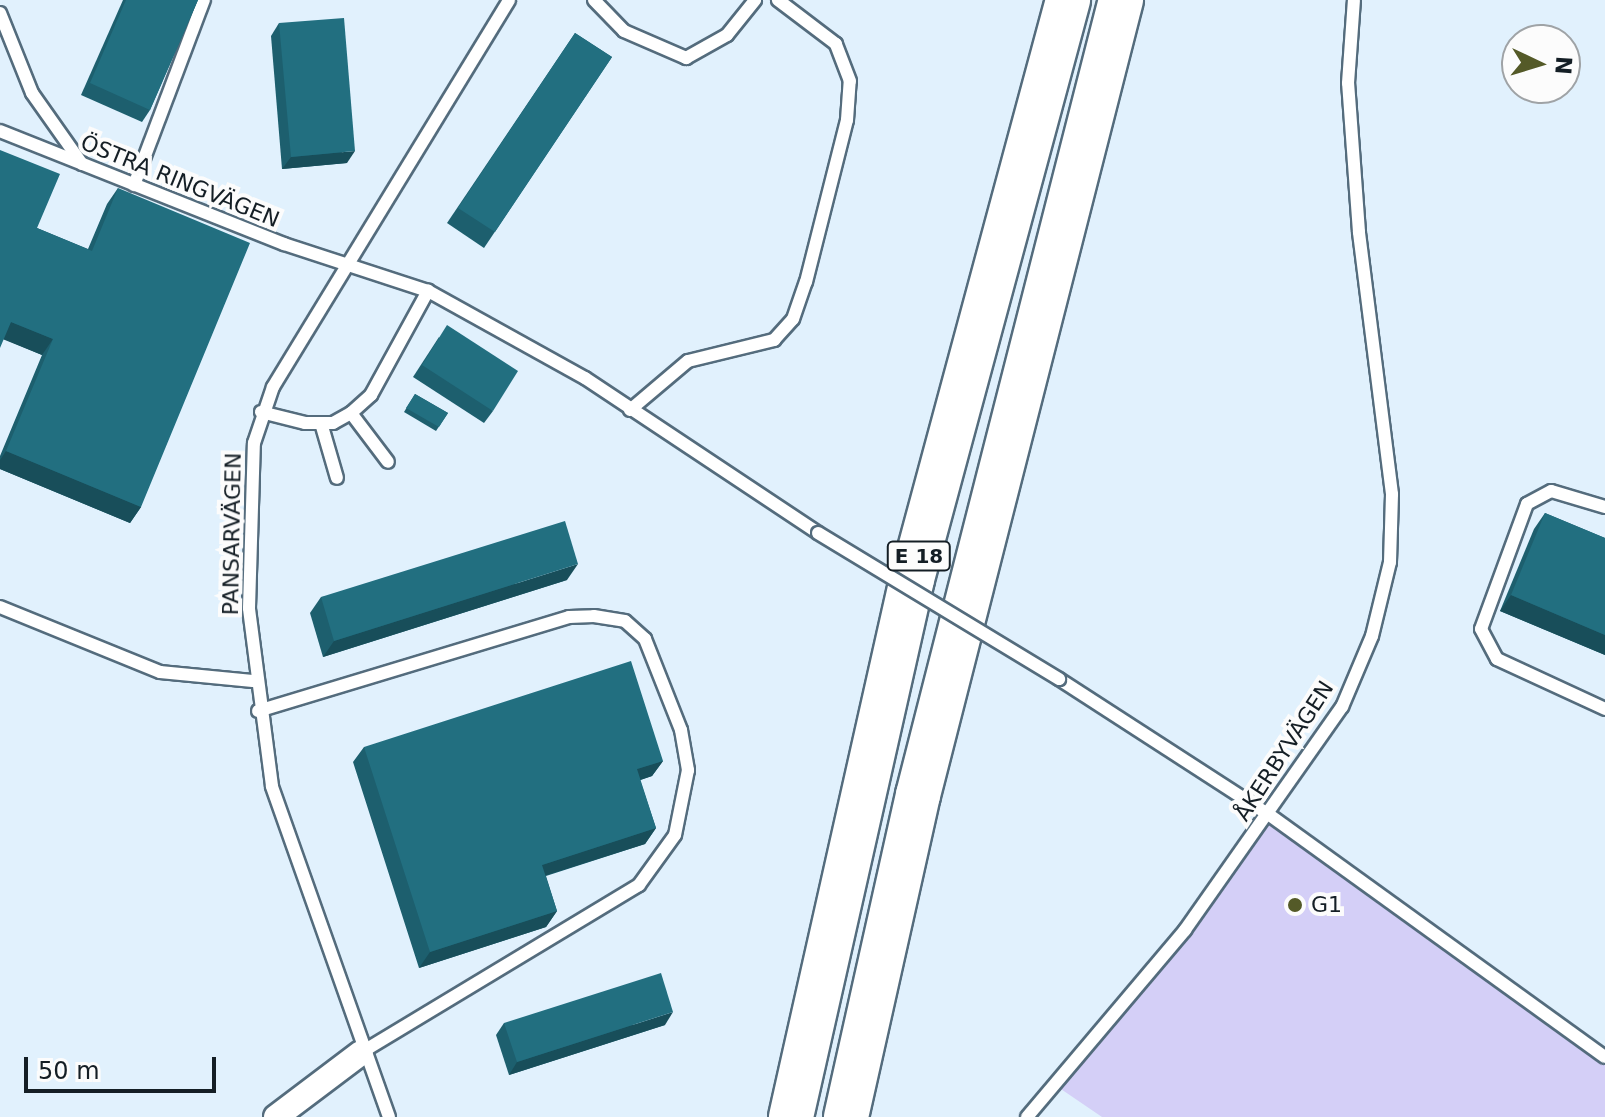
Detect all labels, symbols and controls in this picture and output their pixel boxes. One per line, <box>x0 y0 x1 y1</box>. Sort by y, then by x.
north arrow <box>1501 24 1581 104</box>
text: N <box>1550 56 1577 76</box>
street label: ÖSTRA RINGVÄGEN <box>77 129 283 233</box>
street label: PANSARVÄGEN <box>217 452 247 616</box>
road number: E 18 <box>885 540 953 572</box>
street label: ÅKERBYVÄGEN <box>1229 676 1339 826</box>
place label: G1 <box>1311 892 1342 918</box>
marker: G1 <box>1286 896 1304 914</box>
scale bar <box>28 1041 220 1091</box>
text: 50 m <box>38 1057 100 1085</box>

